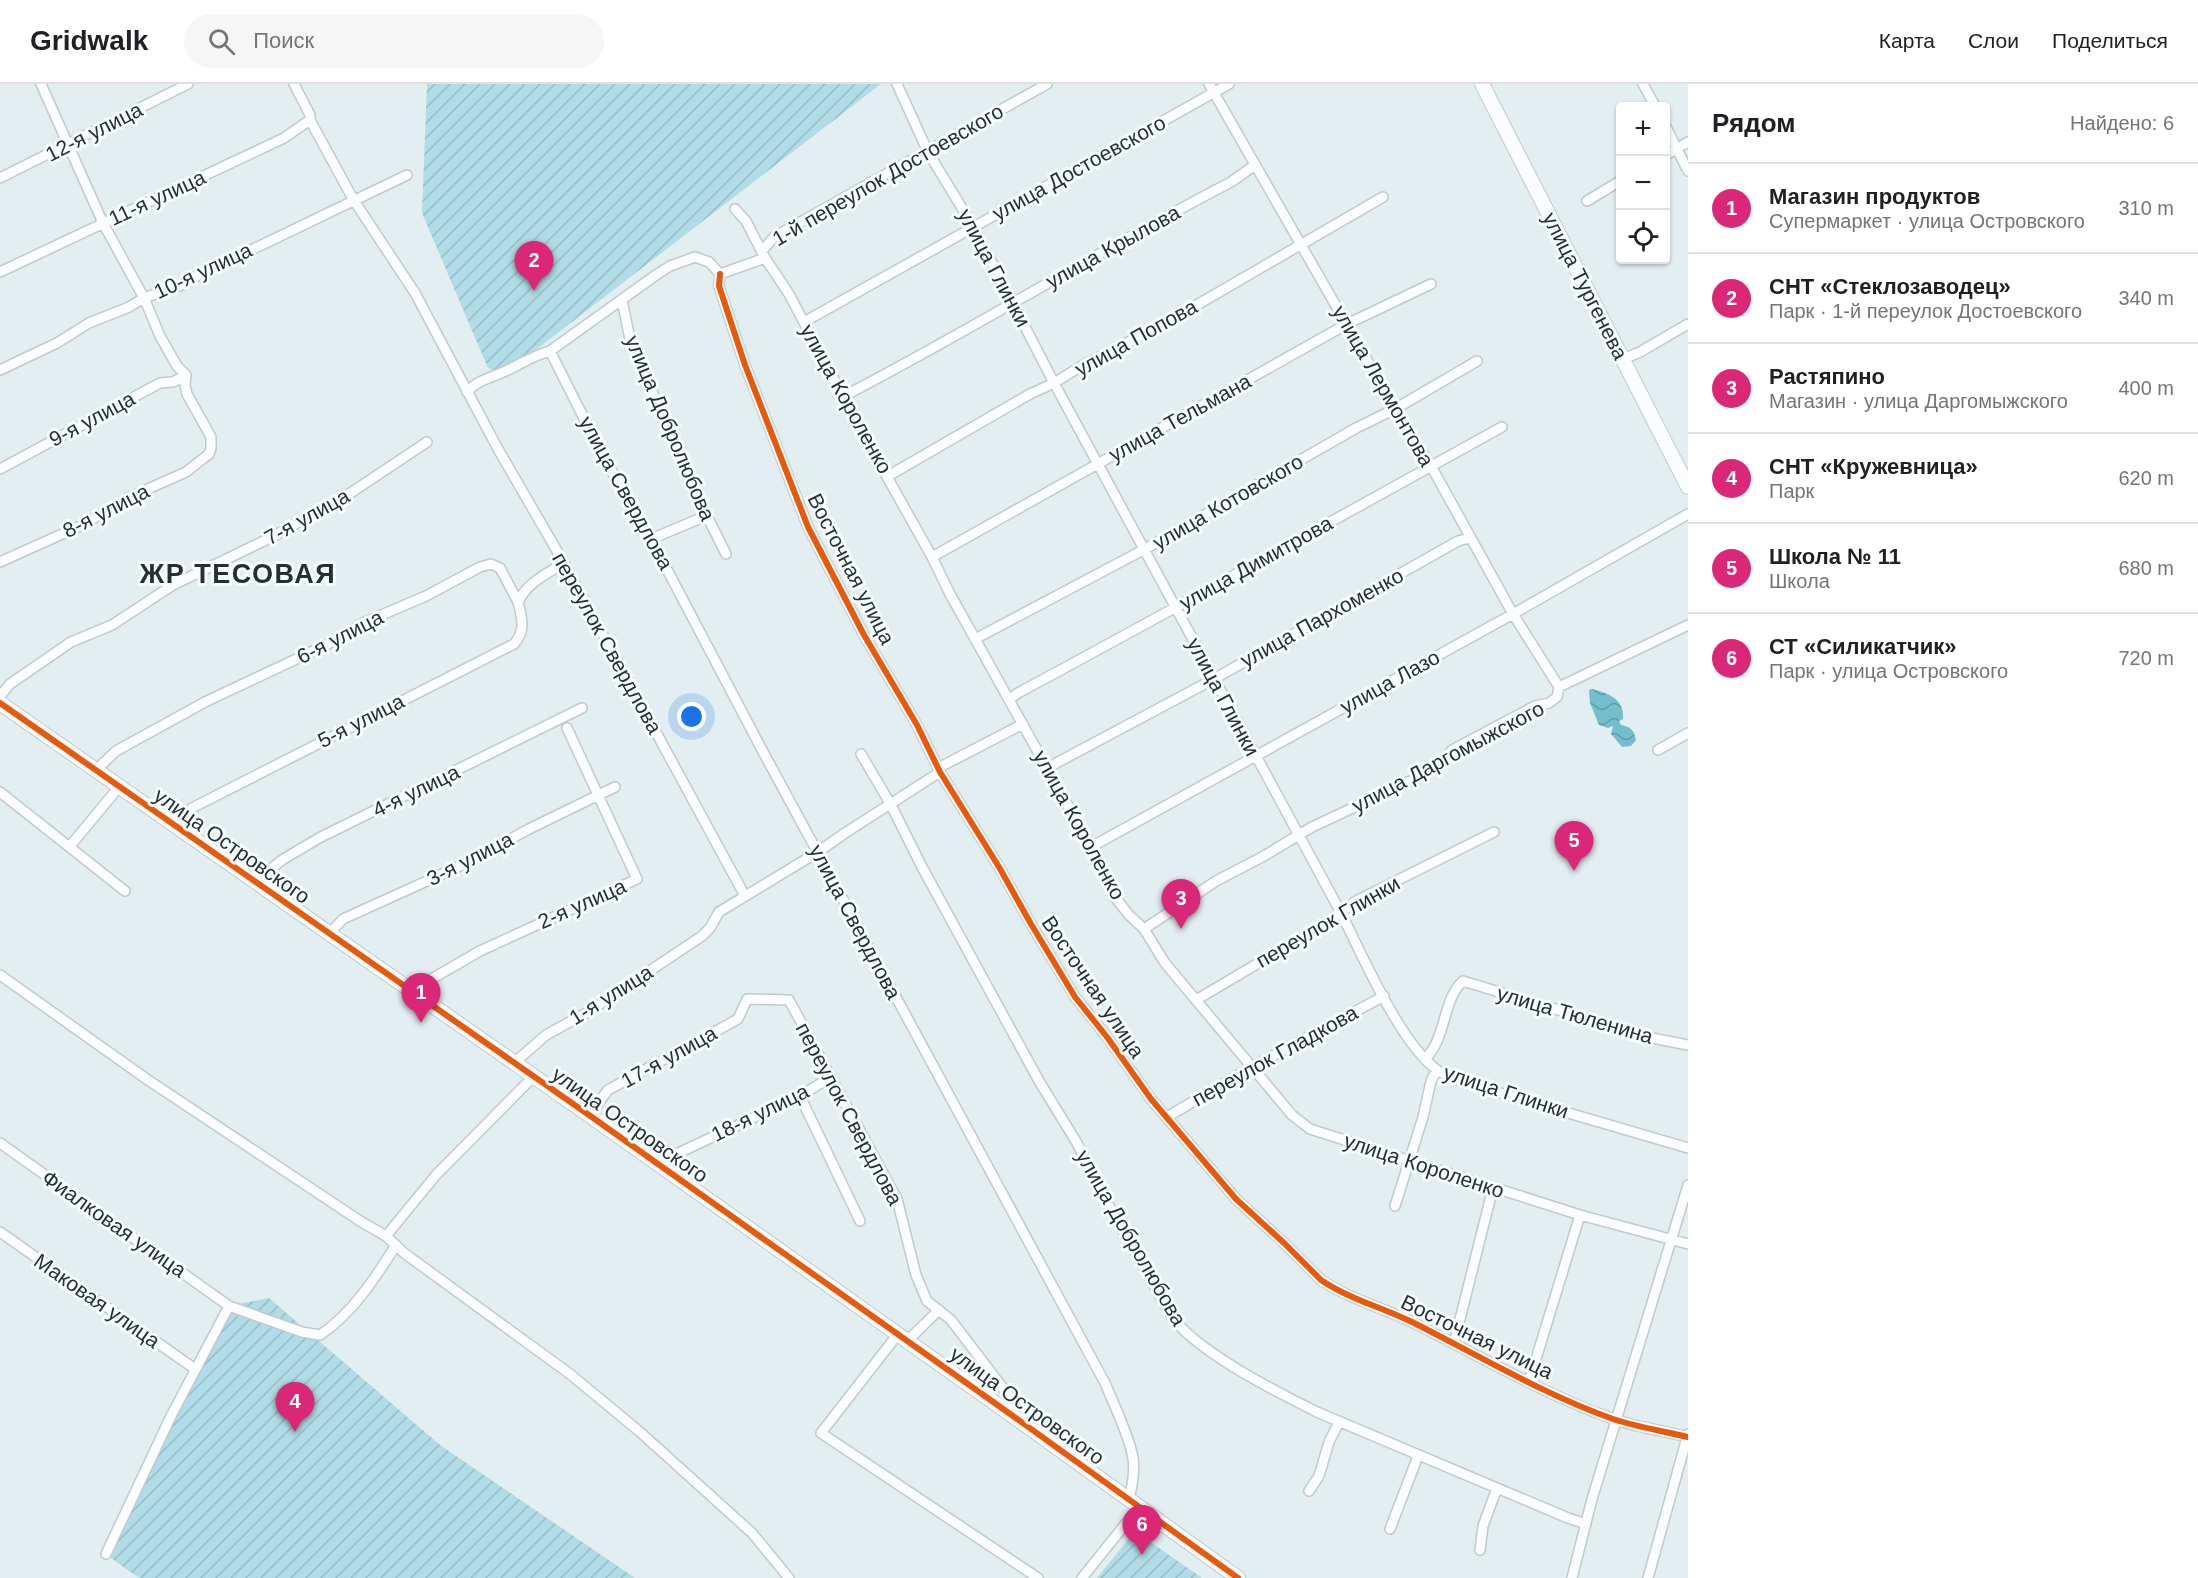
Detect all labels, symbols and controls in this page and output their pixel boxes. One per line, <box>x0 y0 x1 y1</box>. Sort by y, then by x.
search box <box>184 14 604 68</box>
text: Gridwalk <box>30 25 148 56</box>
icon: search <box>205 25 238 58</box>
text: Поиск <box>253 28 314 53</box>
text: Карта <box>1879 29 1935 52</box>
text: Слои <box>1968 29 2019 52</box>
text: Поделиться <box>2052 29 2168 52</box>
street label: 12-я улица <box>42 97 146 166</box>
street label: 1-й переулок Достоевского <box>768 99 1007 250</box>
map controls <box>1616 102 1670 264</box>
button: + <box>1616 102 1670 156</box>
text: Рядом <box>1712 108 1795 138</box>
street label: улица Достоевского <box>988 110 1169 225</box>
text: Найдено: 6 <box>2070 112 2174 134</box>
button: − <box>1616 156 1670 210</box>
street label: 11-я улица <box>105 165 209 230</box>
text: Магазин продуктов <box>1769 184 1980 209</box>
text: 1 <box>1726 197 1737 219</box>
text: 310 m <box>2118 197 2174 219</box>
street label: улица Крылова <box>1042 200 1184 293</box>
street label: улица Глинки <box>954 205 1035 331</box>
street label: улица Тургенева <box>1538 208 1633 363</box>
button: locate <box>1616 210 1670 264</box>
text: Супермаркет · улица Островского <box>1769 210 2085 232</box>
street label: 10-я улица <box>150 238 256 303</box>
pin: 2 <box>514 242 554 291</box>
text: СНТ «Стеклозаводец» <box>1769 274 2011 299</box>
text: 2 <box>1726 287 1737 309</box>
text: 340 m <box>2118 287 2174 309</box>
street label: улица Попова <box>1071 294 1201 381</box>
text: Парк · 1-й переулок Достоевского <box>1769 300 2082 322</box>
street label: улица Лермонтова <box>1328 301 1439 471</box>
street label: улица Короленко <box>796 320 897 477</box>
street label: улица Добролюбова <box>621 332 720 524</box>
text: Растяпино <box>1769 364 1885 389</box>
street label: улица Тельмана <box>1105 369 1255 466</box>
text: 3 <box>1726 377 1737 399</box>
text: 400 m <box>2118 377 2174 399</box>
street label: 9-я улица <box>45 386 139 451</box>
text: Магазин · улица Даргомыжского <box>1769 390 2068 412</box>
street label: улица Свердлова <box>575 412 678 574</box>
street label: улица Котовского <box>1149 449 1307 554</box>
text: СНТ «Кружевница» <box>1769 454 1978 479</box>
text: 4 <box>1726 467 1737 489</box>
text: 620 m <box>2118 467 2174 489</box>
street label: 8-я улица <box>59 479 153 542</box>
text: Парк <box>1769 480 1814 502</box>
street label: 7-я улица <box>260 484 354 549</box>
street label: Восточная улица <box>804 490 900 648</box>
street label: улица Димитрова <box>1175 511 1337 614</box>
text: Школа № 11 <box>1769 544 1901 569</box>
street label: переулок Свердлова <box>548 548 667 738</box>
text: 5 <box>1726 557 1737 579</box>
text: 680 m <box>2118 557 2174 579</box>
district label: ЖР ТЕСОВАЯ <box>139 559 336 589</box>
street label: улица Пархоменко <box>1236 563 1407 672</box>
text: Школа <box>1769 570 1830 592</box>
street label: 6-я улица <box>293 605 387 668</box>
street label: улица Глинки <box>1183 634 1264 760</box>
text: СТ «Силикатчик» <box>1769 634 1957 659</box>
street label: улица Лазо <box>1336 645 1443 718</box>
text: 6 <box>1726 647 1737 669</box>
text: 720 m <box>2118 647 2174 669</box>
text: Парк · улица Островского <box>1769 660 2008 682</box>
street label: 5-я улица <box>314 689 408 752</box>
street label: улица Даргомыжского <box>1348 696 1548 817</box>
your location <box>677 702 706 731</box>
street label: улица Короленко <box>1029 746 1130 903</box>
street label: 4-я улица <box>369 760 463 821</box>
street label: улица Островского <box>150 783 315 908</box>
pin: 5 <box>1554 822 1594 871</box>
street label: 3-я улица <box>423 827 517 890</box>
street label: улица Свердлова <box>805 841 906 1003</box>
street label: переулок Глинки <box>1252 871 1404 972</box>
street label: 2-я улица <box>534 874 630 933</box>
pin: 3 <box>1162 880 1200 929</box>
street label: Восточная улица <box>1037 911 1150 1062</box>
street label: 1-я улица <box>565 960 657 1029</box>
pin: 1 <box>402 974 440 1023</box>
street label: улица Тюленина <box>1494 981 1656 1048</box>
street label: переулок Гладкова <box>1188 1000 1362 1111</box>
street label: переулок Свердлова <box>792 1019 907 1209</box>
street label: 17-я улица <box>617 1021 721 1092</box>
street label: улица Глинки <box>1441 1060 1572 1123</box>
street label: улица Островского <box>548 1062 713 1187</box>
street label: 18-я улица <box>707 1079 812 1146</box>
street label: улица Короленко <box>1341 1129 1507 1202</box>
street label: улица Добролюбова <box>1072 1146 1191 1330</box>
street label: Фиалковая улица <box>38 1165 191 1282</box>
street label: Маковая улица <box>30 1249 165 1353</box>
street label: Восточная улица <box>1398 1290 1557 1383</box>
street label: улица Островского <box>946 1342 1109 1469</box>
pin: 4 <box>276 1382 314 1432</box>
pin: 6 <box>1122 1506 1162 1555</box>

